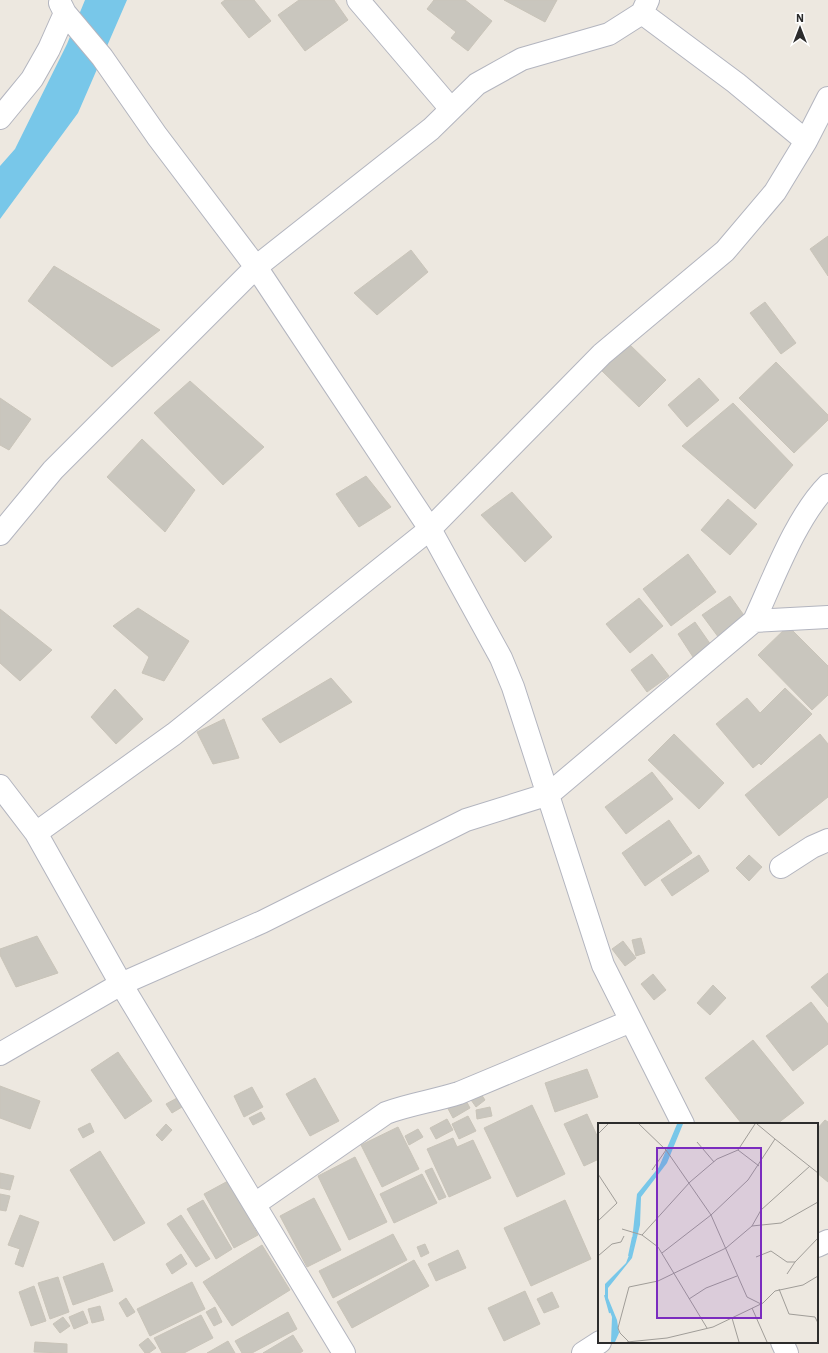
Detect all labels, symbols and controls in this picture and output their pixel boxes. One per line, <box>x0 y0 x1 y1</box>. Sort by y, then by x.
north arrow <box>780 8 820 48</box>
text: N <box>796 11 804 25</box>
inset map <box>598 1123 818 1343</box>

